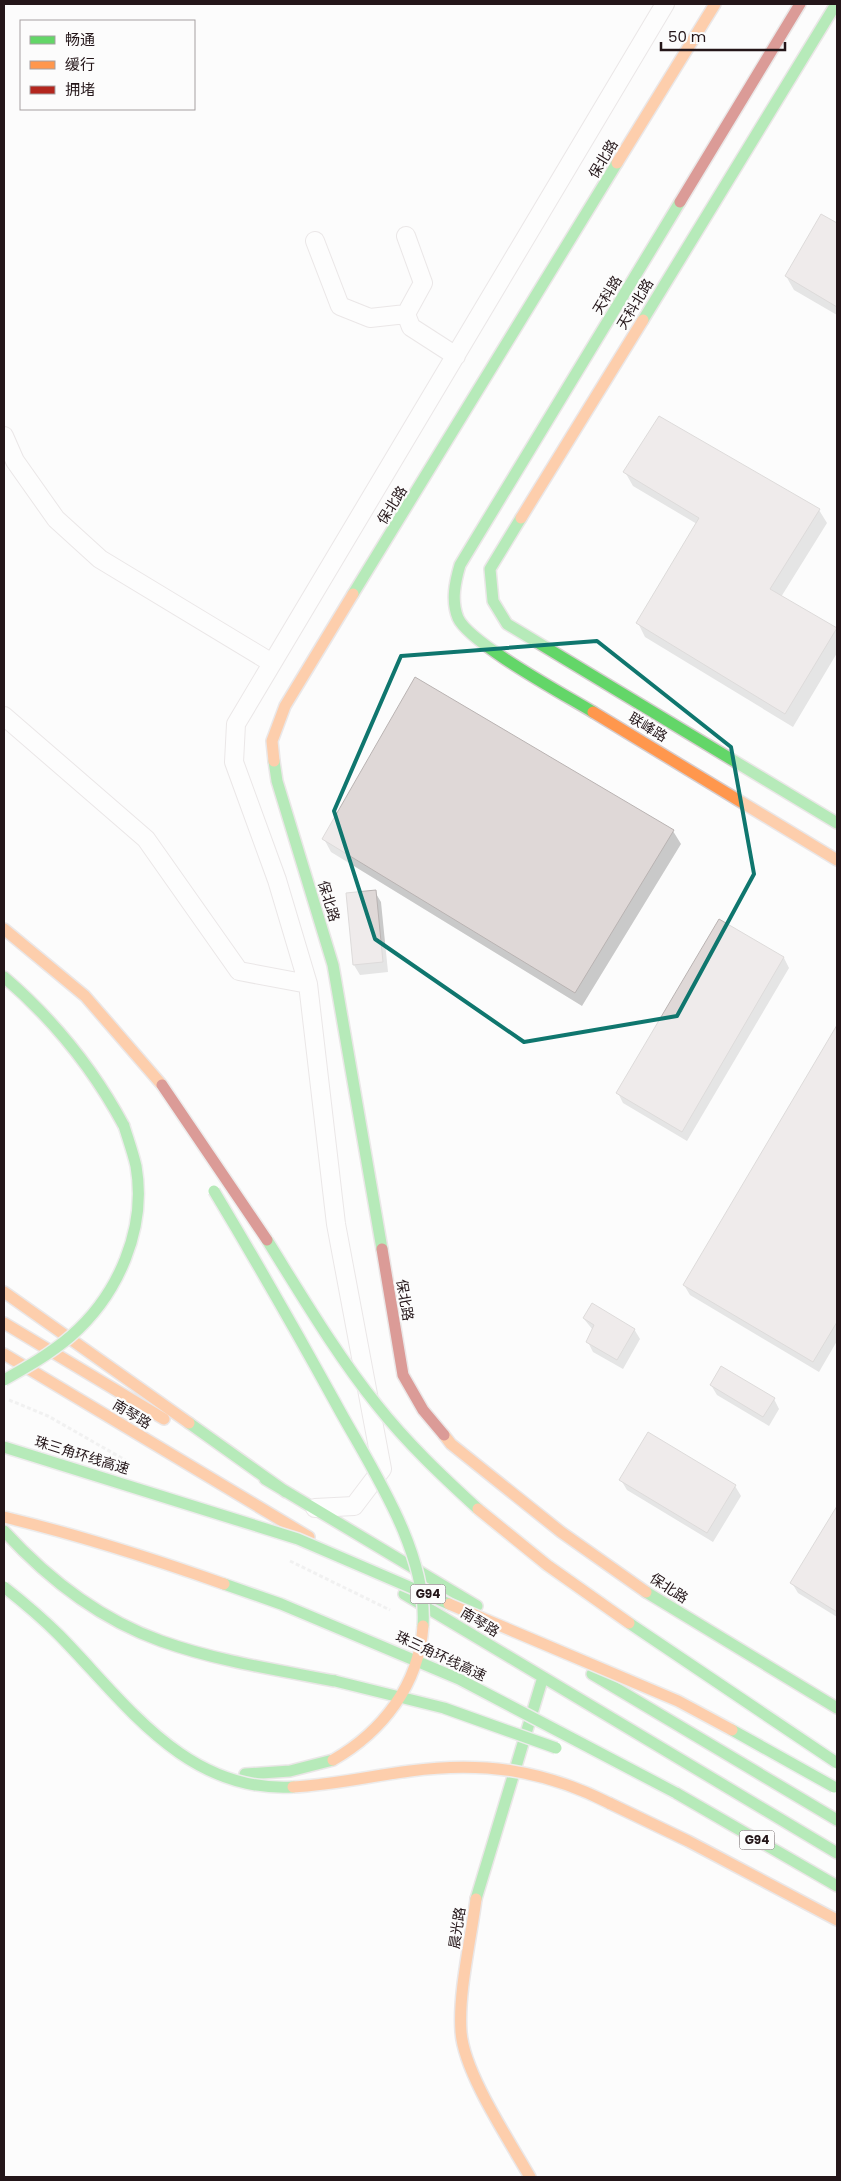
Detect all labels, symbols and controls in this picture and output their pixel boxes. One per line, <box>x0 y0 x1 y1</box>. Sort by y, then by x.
legend <box>20 20 195 110</box>
scale bar <box>661 20 785 52</box>
text: 50 m <box>668 26 706 47</box>
text: 畅通 <box>65 29 95 50</box>
text: 缓行 <box>65 54 95 75</box>
text: 拥堵 <box>65 79 95 100</box>
street label: 保北路 <box>584 136 622 182</box>
street label: 天科路 <box>588 272 626 318</box>
street label: 天科北路 <box>612 275 658 333</box>
street label: 保北路 <box>372 482 412 528</box>
street label: 联峰路 <box>625 708 671 746</box>
street label: 保北路 <box>313 878 345 924</box>
street label: 保北路 <box>392 1278 418 1322</box>
street label: 南琴路 <box>109 1395 155 1433</box>
street label: 珠三角环线高速 <box>32 1431 132 1479</box>
street label: 保北路 <box>646 1568 692 1608</box>
road number: G94 <box>410 1585 446 1604</box>
street label: 南琴路 <box>457 1603 503 1641</box>
street label: 珠三角环线高速 <box>392 1626 490 1686</box>
road number: G94 <box>740 1830 774 1850</box>
street label: 晨光路 <box>444 1906 470 1950</box>

